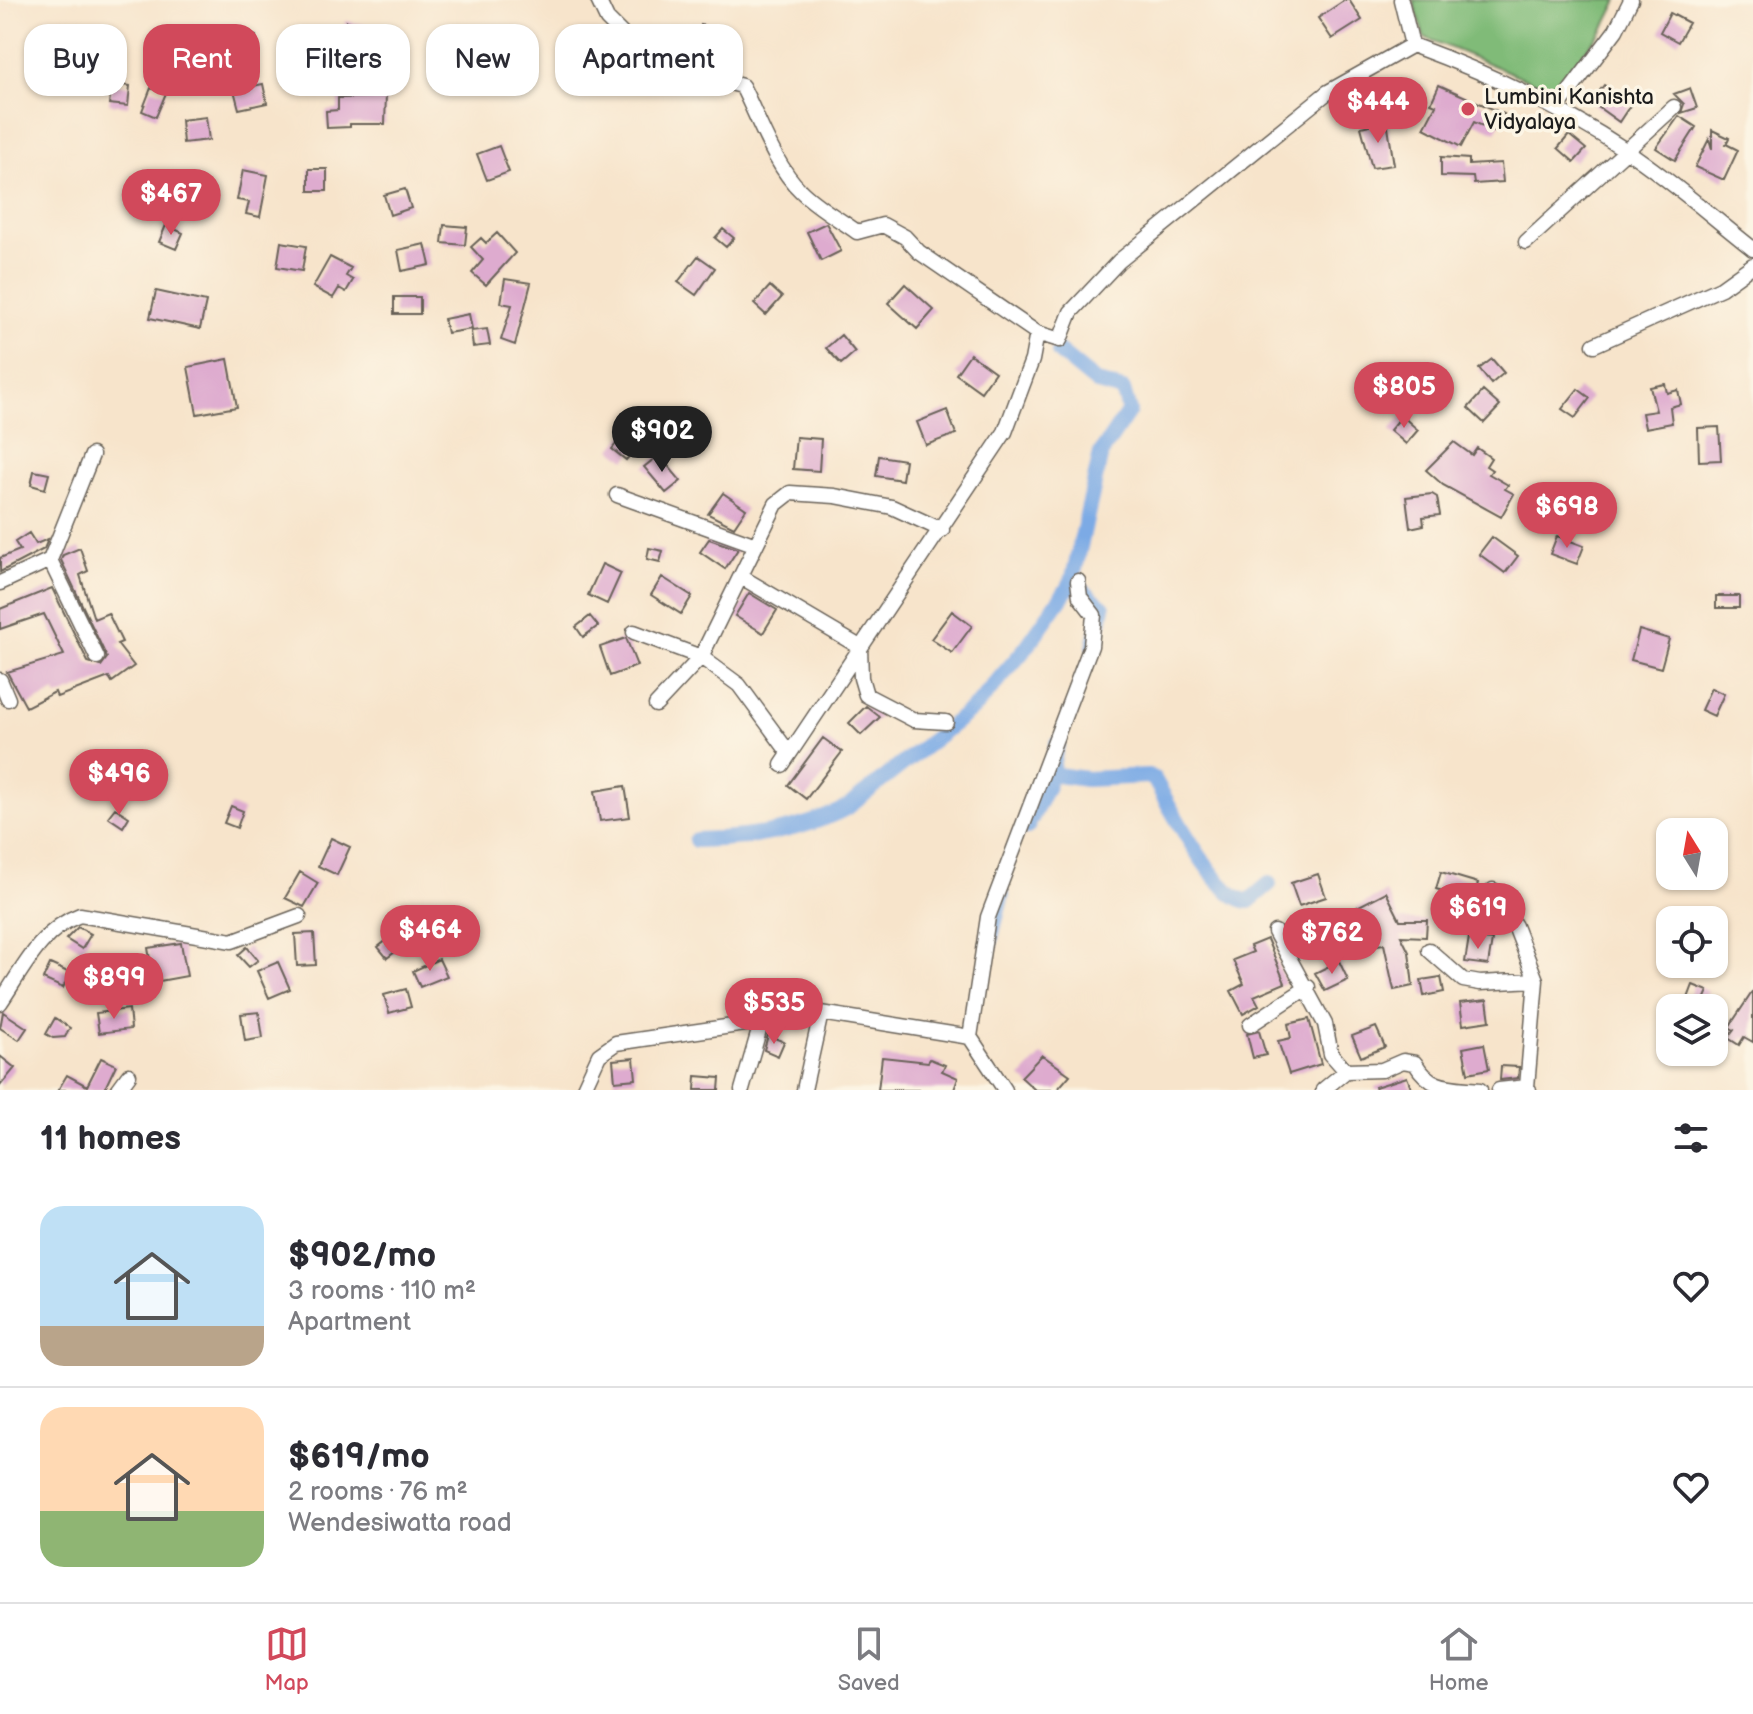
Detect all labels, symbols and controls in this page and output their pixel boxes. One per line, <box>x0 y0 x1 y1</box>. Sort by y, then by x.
chip: Buy <box>24 24 127 96</box>
chip: Rent <box>143 24 260 96</box>
chip: Filters <box>276 24 410 96</box>
chip: New <box>426 24 539 96</box>
chip: Apartment <box>555 24 743 96</box>
pin: $444 <box>1331 77 1425 145</box>
place label: Lumbini Kanishta Vidyalaya <box>1484 84 1654 136</box>
text: $444 <box>1346 87 1410 118</box>
marker: Lumbini Kanishta Vidyalaya <box>1459 100 1477 118</box>
pin: $467 <box>124 169 218 237</box>
text: $467 <box>140 179 202 210</box>
pin: $805 <box>1357 362 1451 430</box>
text: $805 <box>1372 372 1436 403</box>
pin: $902 <box>615 406 709 474</box>
text: $902 <box>630 416 694 447</box>
pin: $698 <box>1520 482 1614 550</box>
text: $698 <box>1535 492 1599 523</box>
pin: $496 <box>72 749 166 817</box>
text: $496 <box>87 759 151 790</box>
north arrow <box>1656 818 1728 890</box>
map controls <box>1656 818 1728 1066</box>
pin: $619 <box>1431 883 1525 951</box>
text: $619 <box>1448 893 1508 924</box>
pin: $464 <box>383 905 477 973</box>
button: locate <box>1656 906 1728 978</box>
pin: $762 <box>1285 908 1379 976</box>
text: $464 <box>398 915 462 946</box>
text: $762 <box>1301 918 1363 949</box>
pin: $899 <box>67 953 161 1021</box>
text: $899 <box>82 963 146 994</box>
pin: $535 <box>727 978 821 1046</box>
text: $535 <box>743 988 805 1019</box>
button: layers <box>1656 994 1728 1066</box>
icon: filters <box>1669 1116 1713 1160</box>
text: 11 homes <box>40 1118 181 1159</box>
text: $902/mo <box>288 1235 436 1276</box>
icon: home <box>104 1238 200 1334</box>
icon: heart <box>1669 1264 1713 1308</box>
text: 3 rooms · 110 m² <box>288 1276 476 1307</box>
text: Apartment <box>288 1307 411 1338</box>
text: $619/mo <box>288 1436 430 1477</box>
icon: home <box>104 1439 200 1535</box>
icon: heart <box>1669 1465 1713 1509</box>
text: 2 rooms · 76 m² <box>288 1477 468 1508</box>
text: Wendesiwatta road <box>288 1508 512 1539</box>
tab: Map <box>265 1622 309 1697</box>
tab: Saved <box>838 1622 900 1697</box>
tab: Home <box>1429 1622 1488 1697</box>

